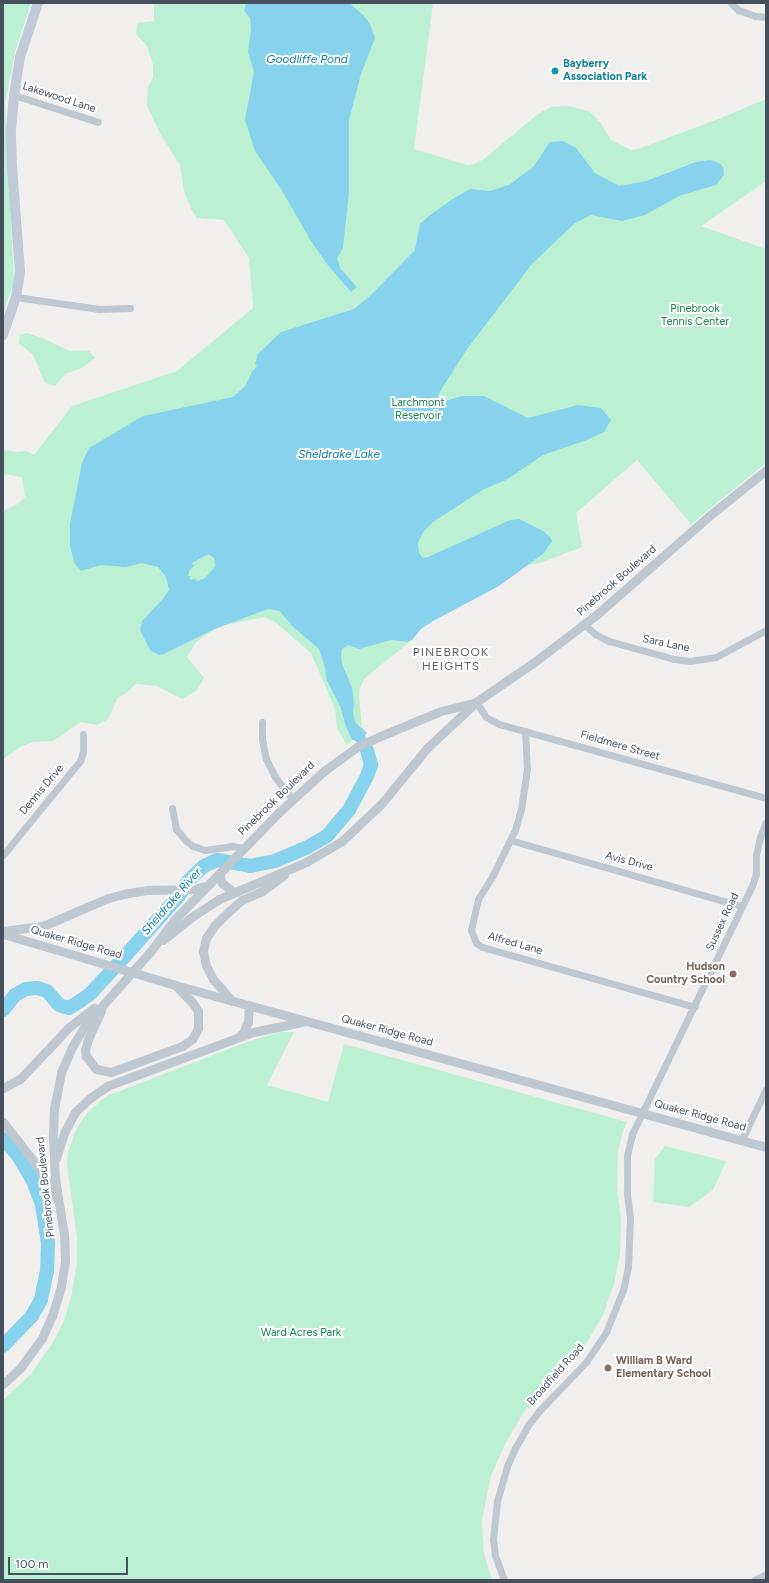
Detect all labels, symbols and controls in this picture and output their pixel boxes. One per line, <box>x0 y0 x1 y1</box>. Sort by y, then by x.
water label: Goodliffe Pond <box>266 53 348 67</box>
place label: Bayberry Association Park <box>563 58 647 84</box>
marker: Bayberry Association Park <box>550 66 560 76</box>
street label: Lakewood Lane <box>21 80 97 116</box>
park label: Pinebrook Tennis Center <box>661 303 729 329</box>
park label: Larchmont Reservoir <box>391 397 445 423</box>
water label: Sheldrake Lake <box>298 448 380 462</box>
street label: Pinebrook Boulevard <box>575 543 659 619</box>
street label: Sara Lane <box>641 633 691 655</box>
district label: PINEBROOK HEIGHTS <box>413 646 489 674</box>
street label: Fieldmere Street <box>579 728 661 764</box>
street label: Pinebrook Boulevard <box>236 759 318 839</box>
street label: Dennis Drive <box>17 762 67 818</box>
street label: Avis Drive <box>604 849 654 875</box>
water label: Sheldrake River <box>139 866 205 938</box>
street label: Sussex Road <box>704 891 742 953</box>
street label: Quaker Ridge Road <box>29 924 123 962</box>
street label: Alfred Lane <box>486 930 544 958</box>
place label: Hudson Country School <box>646 961 725 987</box>
marker: Hudson Country School <box>728 969 738 979</box>
street label: Quaker Ridge Road <box>340 1012 434 1050</box>
street label: Quaker Ridge Road <box>653 1097 747 1135</box>
street label: Pinebrook Boulevard <box>34 1136 58 1238</box>
park label: Ward Acres Park <box>261 1326 341 1340</box>
street label: Broadfield Road <box>525 1341 587 1409</box>
place label: William B Ward Elementary School <box>616 1355 711 1381</box>
marker: William B Ward Elementary School <box>603 1363 613 1373</box>
scale bar <box>10 1549 130 1575</box>
text: 100 m <box>15 1557 49 1571</box>

